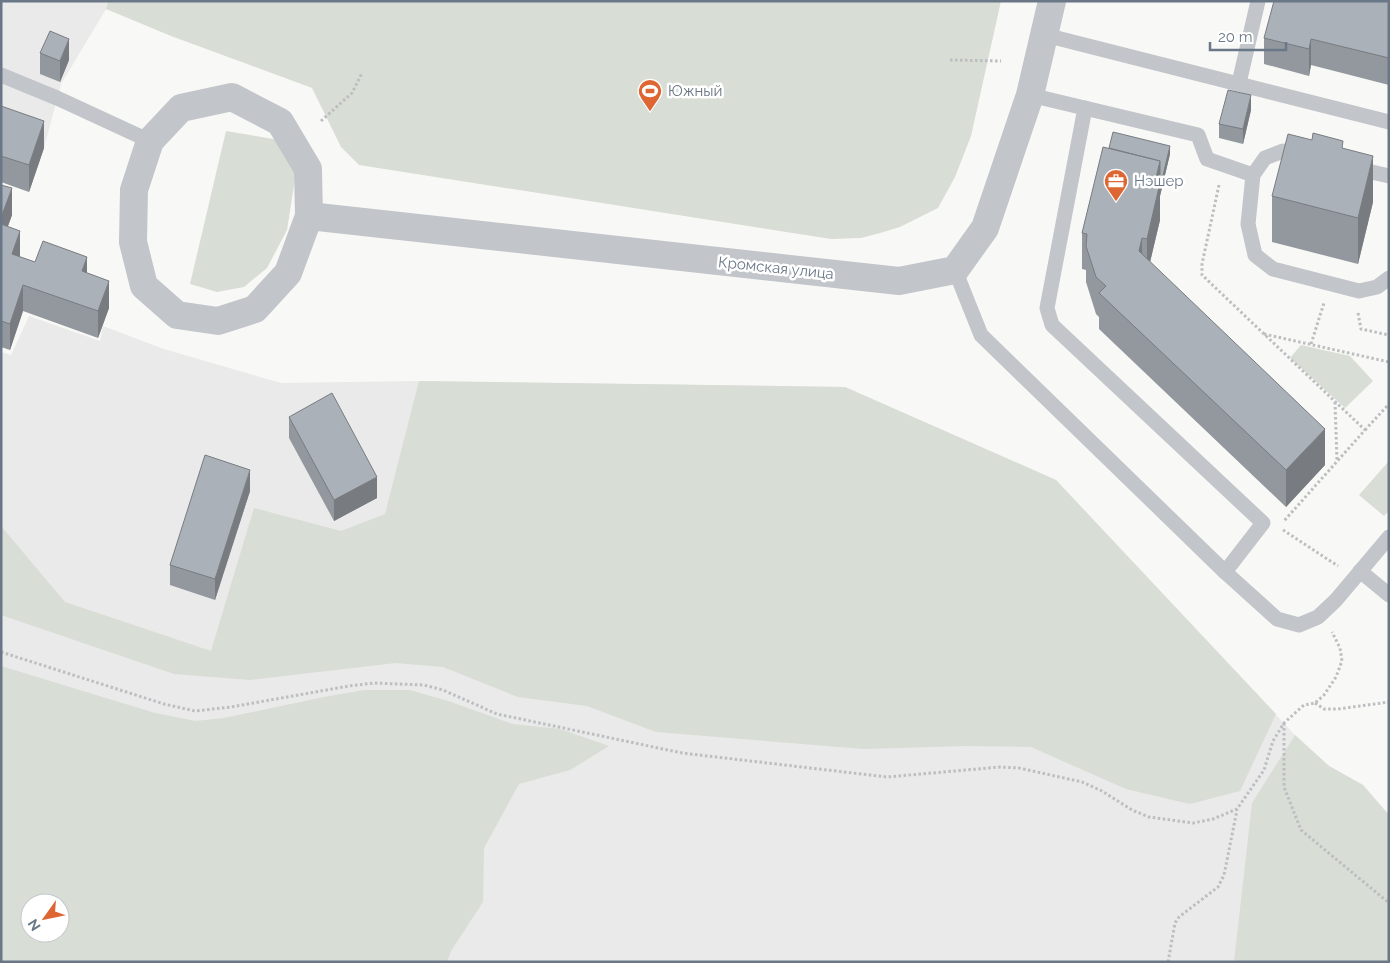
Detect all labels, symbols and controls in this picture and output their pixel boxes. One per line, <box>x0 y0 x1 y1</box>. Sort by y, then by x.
scale bar <box>1210 20 1286 52</box>
text: 20 m <box>1218 28 1253 46</box>
sports icon: Южный <box>637 78 663 112</box>
place label: Южный <box>668 82 722 100</box>
office icon: Нэшер <box>1103 168 1129 202</box>
place label: Нэшер <box>1134 172 1183 190</box>
street label: Кромская улица <box>717 253 835 283</box>
north arrow <box>20 893 70 943</box>
text: N <box>24 916 44 934</box>

